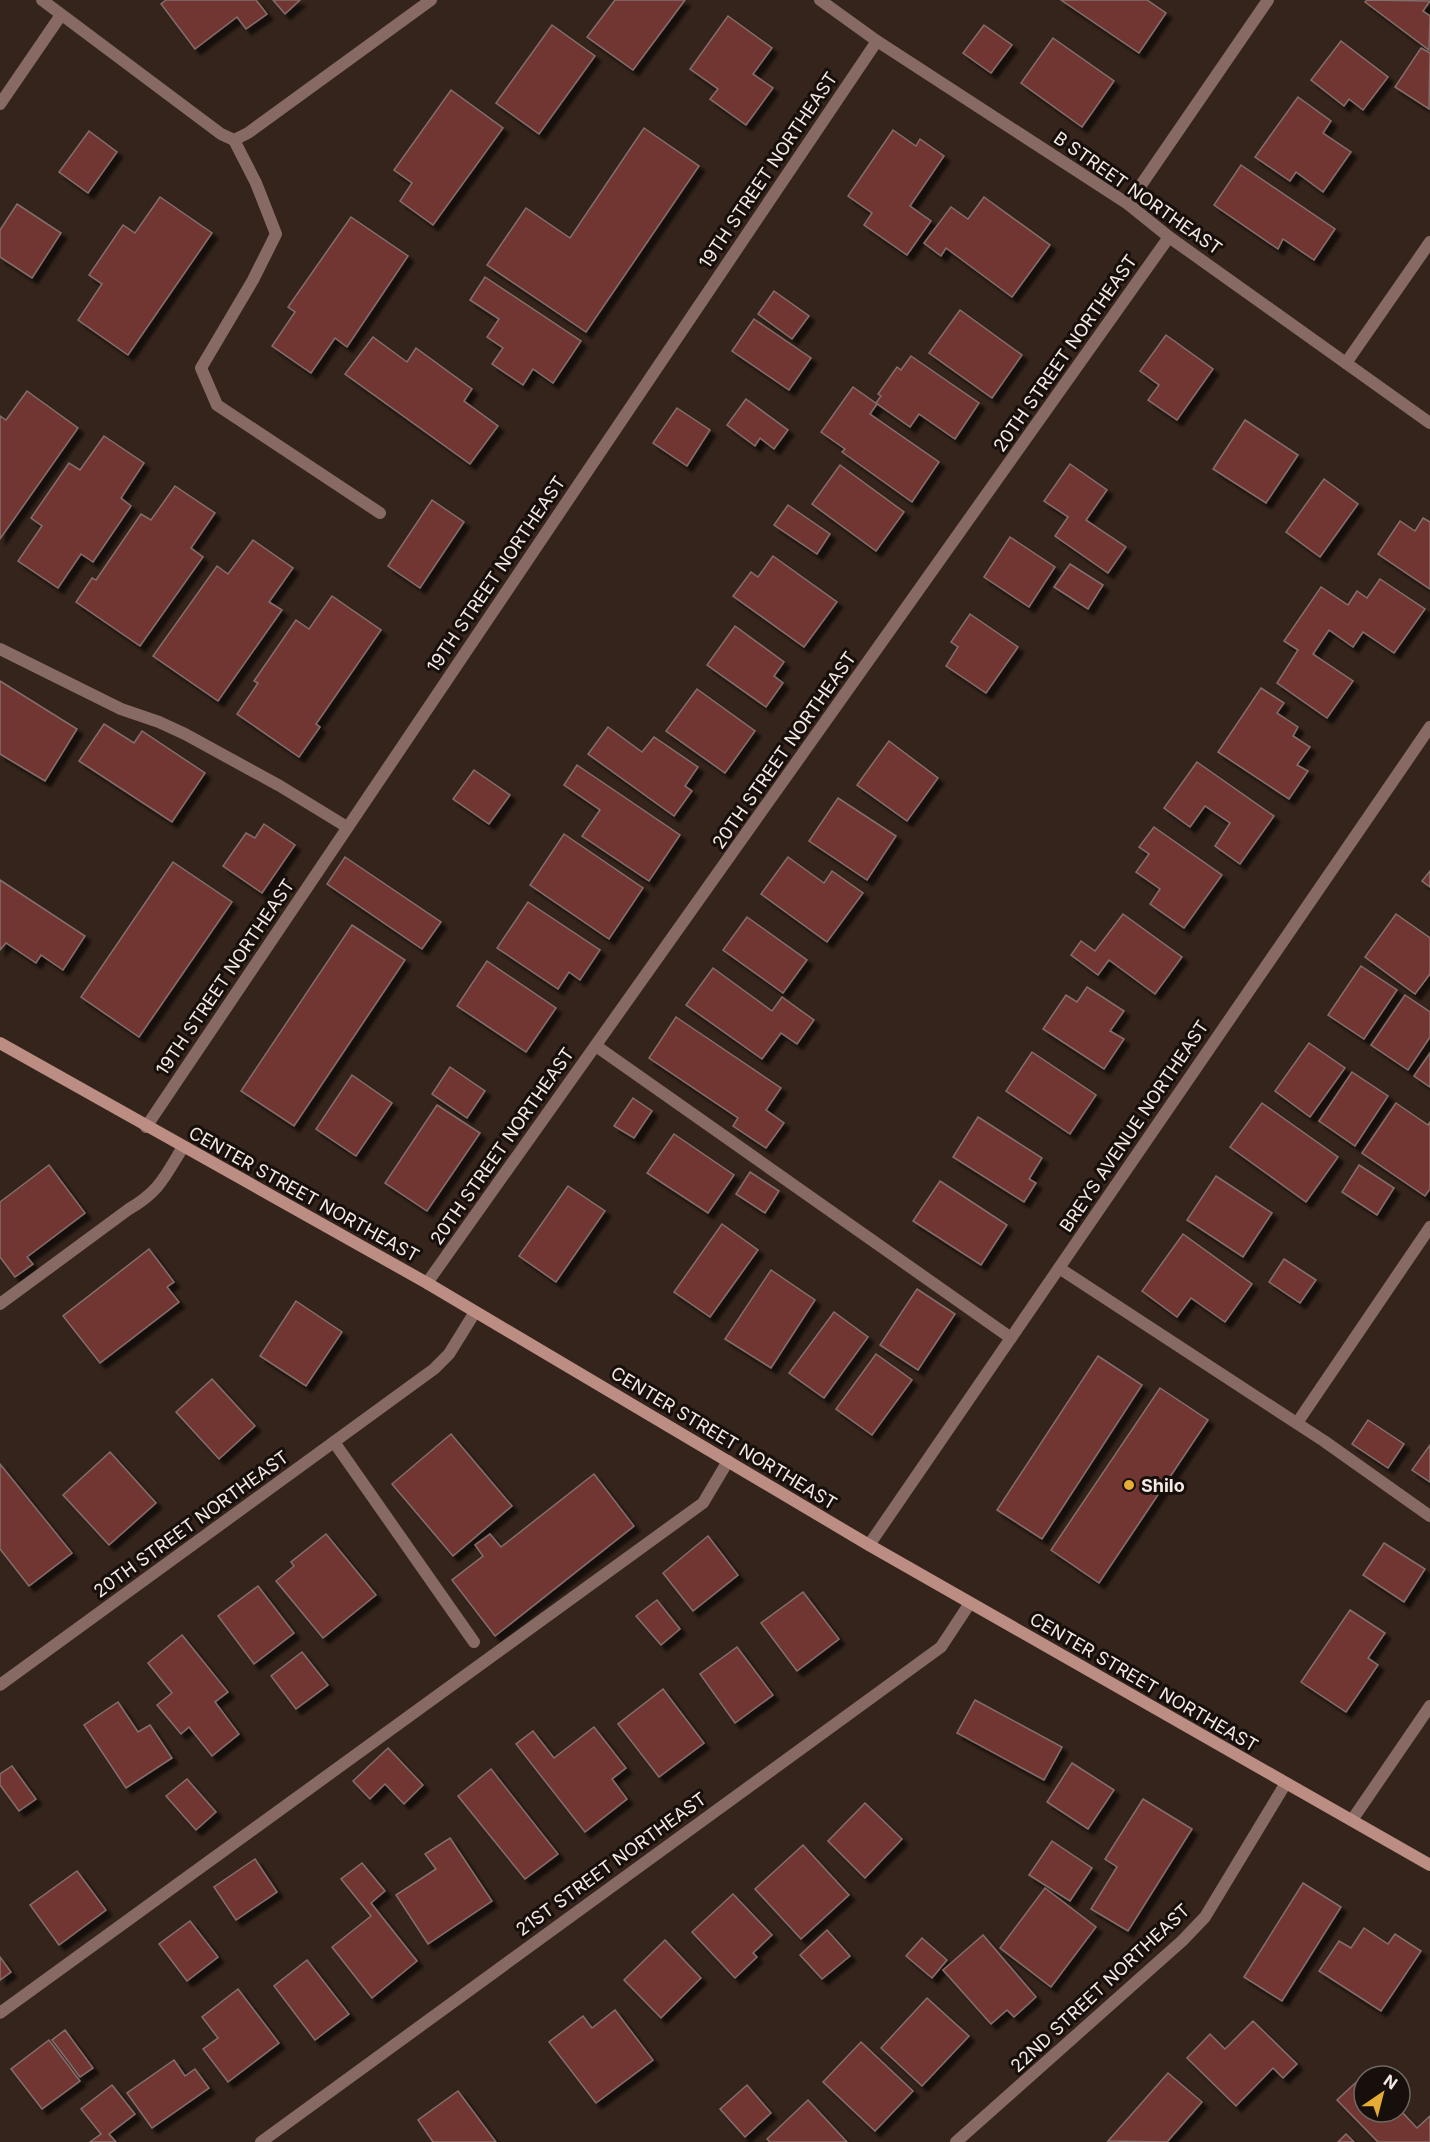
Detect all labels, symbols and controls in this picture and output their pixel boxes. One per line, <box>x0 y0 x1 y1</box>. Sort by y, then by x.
street label: 19TH STREET NORTHEAST <box>694 68 842 272</box>
street label: B STREET NORTHEAST <box>1050 127 1226 259</box>
street label: 20TH STREET NORTHEAST <box>989 250 1141 456</box>
street label: 19TH STREET NORTHEAST <box>422 472 570 676</box>
street label: 20TH STREET NORTHEAST <box>708 647 860 853</box>
street label: 19TH STREET NORTHEAST <box>151 875 299 1079</box>
street label: BREYS AVENUE NORTHEAST <box>1055 1016 1213 1236</box>
street label: 20TH STREET NORTHEAST <box>426 1043 578 1249</box>
street label: CENTER STREET NORTHEAST <box>185 1122 423 1266</box>
street label: CENTER STREET NORTHEAST <box>607 1362 841 1514</box>
street label: 20TH STREET NORTHEAST <box>89 1446 293 1602</box>
place label: Shilo <box>1141 1475 1185 1496</box>
marker: Shilo <box>1122 1478 1136 1492</box>
street label: CENTER STREET NORTHEAST <box>1026 1608 1262 1756</box>
street label: 21ST STREET NORTHEAST <box>512 1788 710 1940</box>
street label: 22ND STREET NORTHEAST <box>1006 1900 1194 2076</box>
north arrow <box>1352 2064 1412 2124</box>
text: N <box>1380 2070 1401 2093</box>

